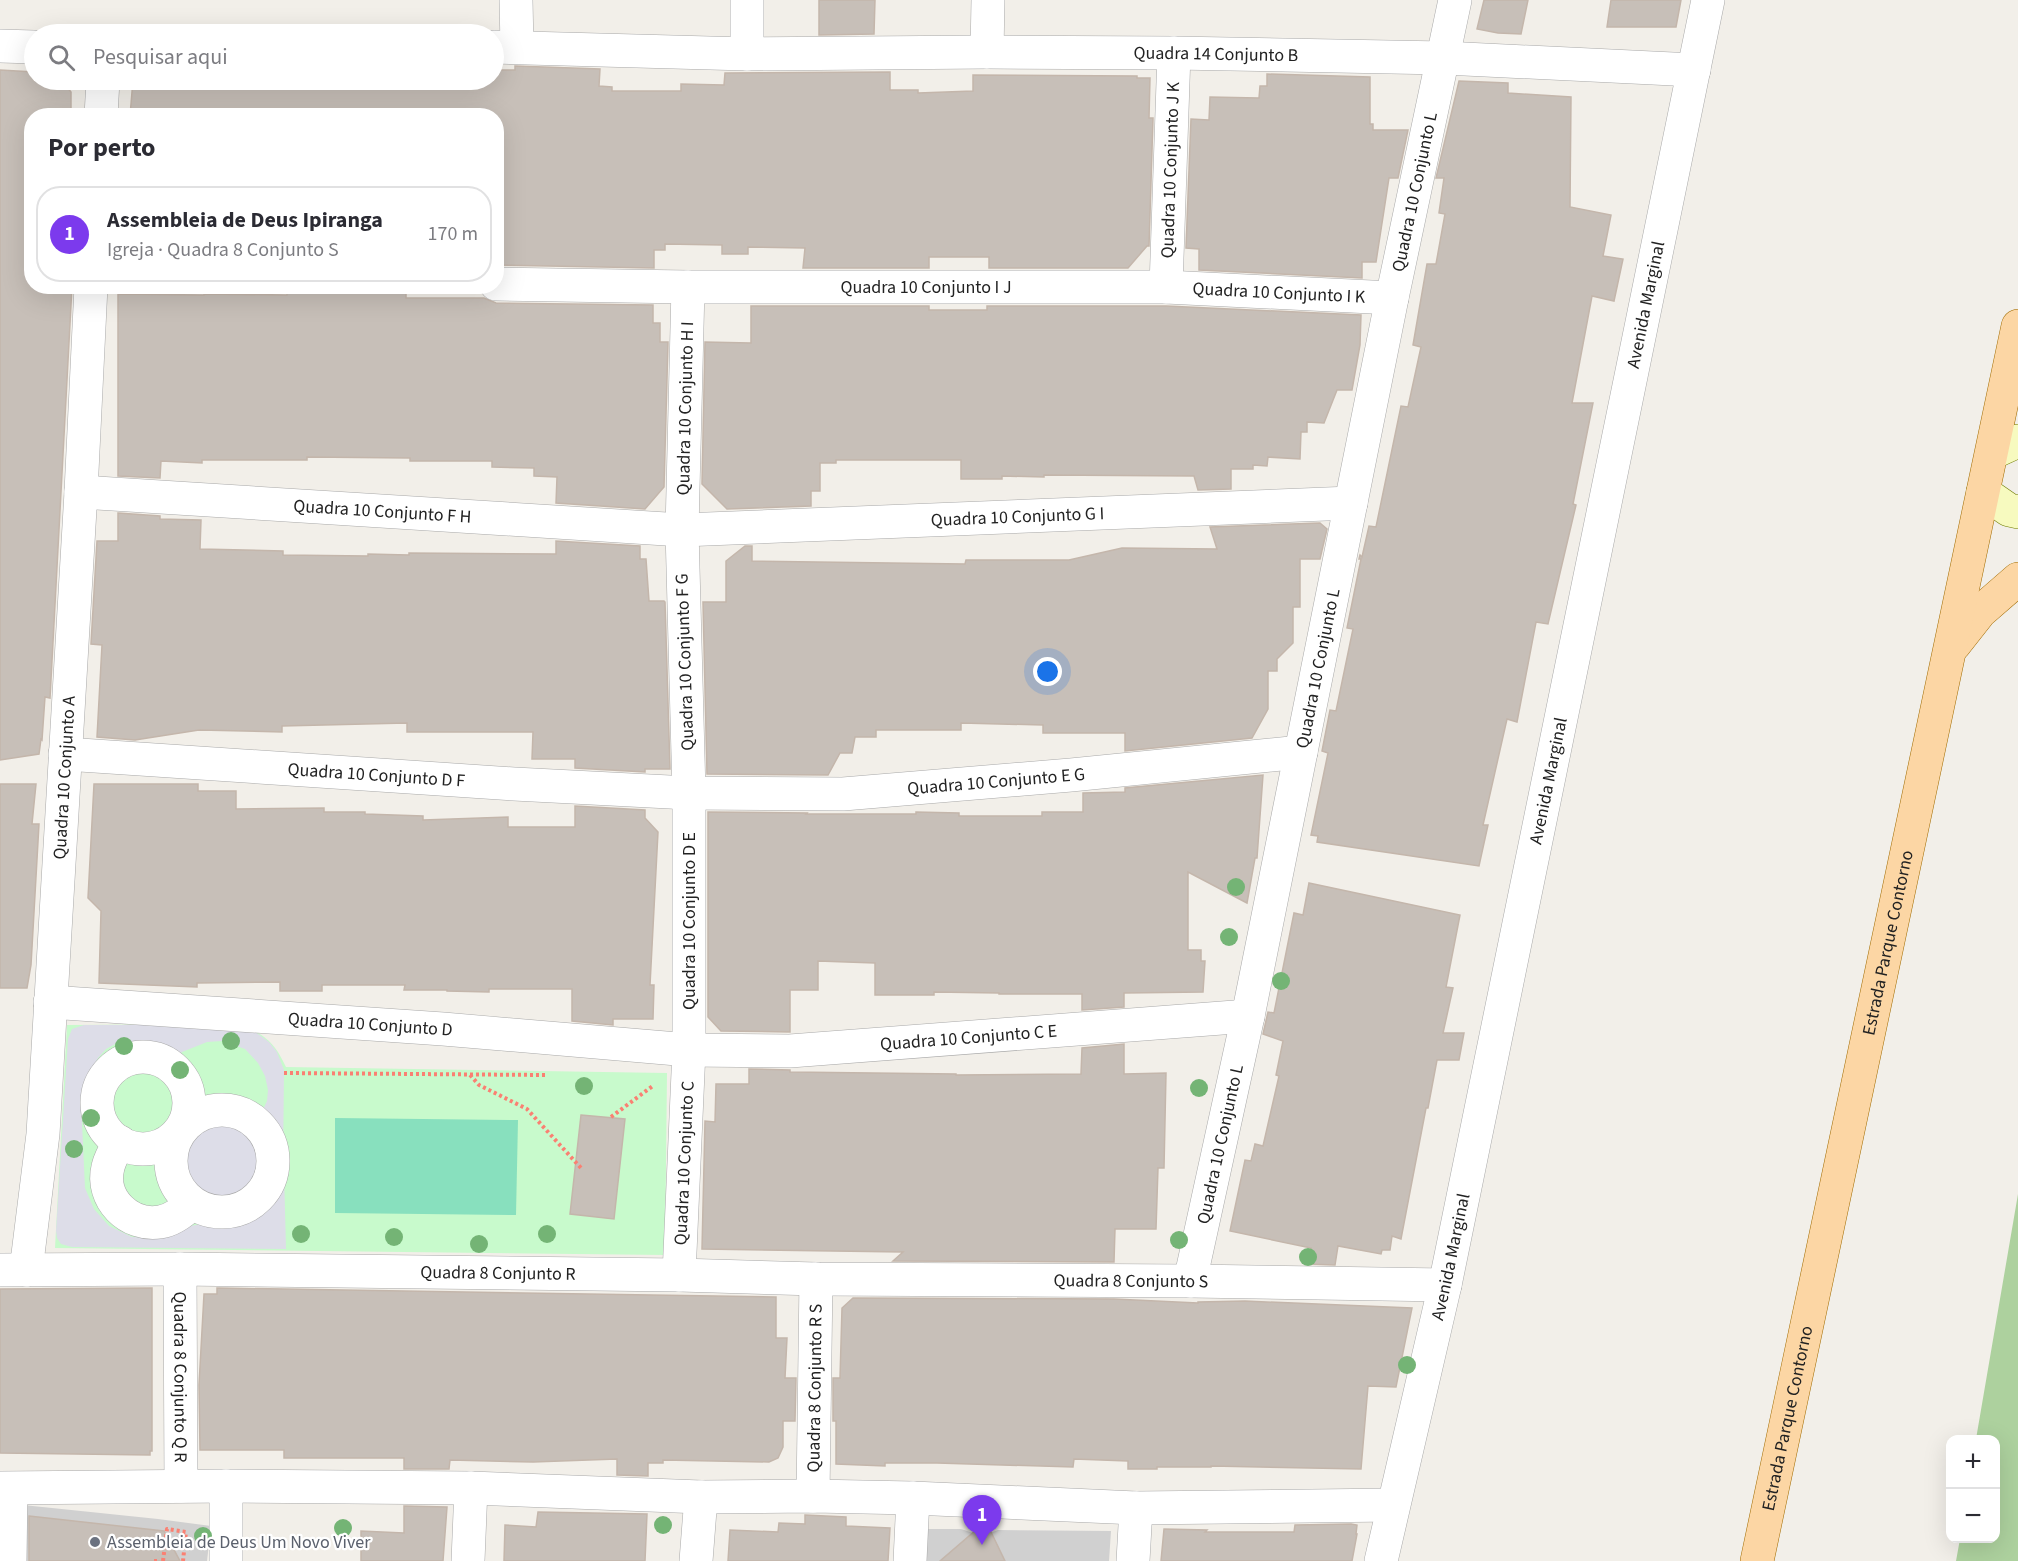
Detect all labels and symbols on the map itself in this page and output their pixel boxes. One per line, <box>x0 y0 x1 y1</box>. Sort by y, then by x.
street label: Quadra 14 Conjunto B <box>1133 40 1298 68</box>
street label: Quadra 10 Conjunto J K <box>1154 81 1186 259</box>
street label: Quadra 10 Conjunto L <box>1385 109 1444 274</box>
street label: Avenida Marginal <box>1620 239 1671 370</box>
street label: Quadra 10 Conjunto I J <box>840 275 1012 300</box>
street label: Quadra 10 Conjunto I K <box>1192 276 1366 309</box>
street label: Quadra 10 Conjunto H I <box>670 321 700 496</box>
street label: Quadra 10 Conjunto F H <box>293 493 472 529</box>
street label: Quadra 10 Conjunto G I <box>930 500 1105 532</box>
street label: Quadra 10 Conjunto F G <box>669 573 701 751</box>
street label: Quadra 10 Conjunto L <box>1289 586 1346 750</box>
your location <box>1033 657 1062 686</box>
street label: Quadra 10 Conjunto A <box>47 695 81 860</box>
street label: Avenida Marginal <box>1523 715 1573 847</box>
street label: Quadra 10 Conjunto D F <box>287 756 466 793</box>
street label: Quadra 10 Conjunto E G <box>906 761 1086 801</box>
street label: Quadra 10 Conjunto D E <box>677 832 702 1010</box>
street label: Estrada Parque Contorno <box>1856 848 1919 1038</box>
street label: Quadra 10 Conjunto D <box>287 1006 454 1042</box>
street label: Quadra 10 Conjunto C E <box>879 1018 1058 1057</box>
street label: Quadra 10 Conjunto L <box>1190 1062 1250 1226</box>
street label: Quadra 10 Conjunto C <box>668 1080 700 1246</box>
street label: Avenida Marginal <box>1425 1191 1476 1323</box>
street label: Quadra 8 Conjunto R <box>420 1259 576 1286</box>
street label: Quadra 8 Conjunto S <box>1053 1268 1208 1294</box>
street label: Quadra 8 Conjunto Q R <box>168 1291 193 1463</box>
street label: Quadra 8 Conjunto R S <box>801 1304 828 1472</box>
street label: Estrada Parque Contorno <box>1755 1323 1819 1513</box>
pin: 1 <box>962 1496 1002 1545</box>
place label: Assembleia de Deus Um Novo Viver <box>107 1530 371 1555</box>
marker: Assembleia de Deus Um Novo Viver <box>88 1535 102 1549</box>

